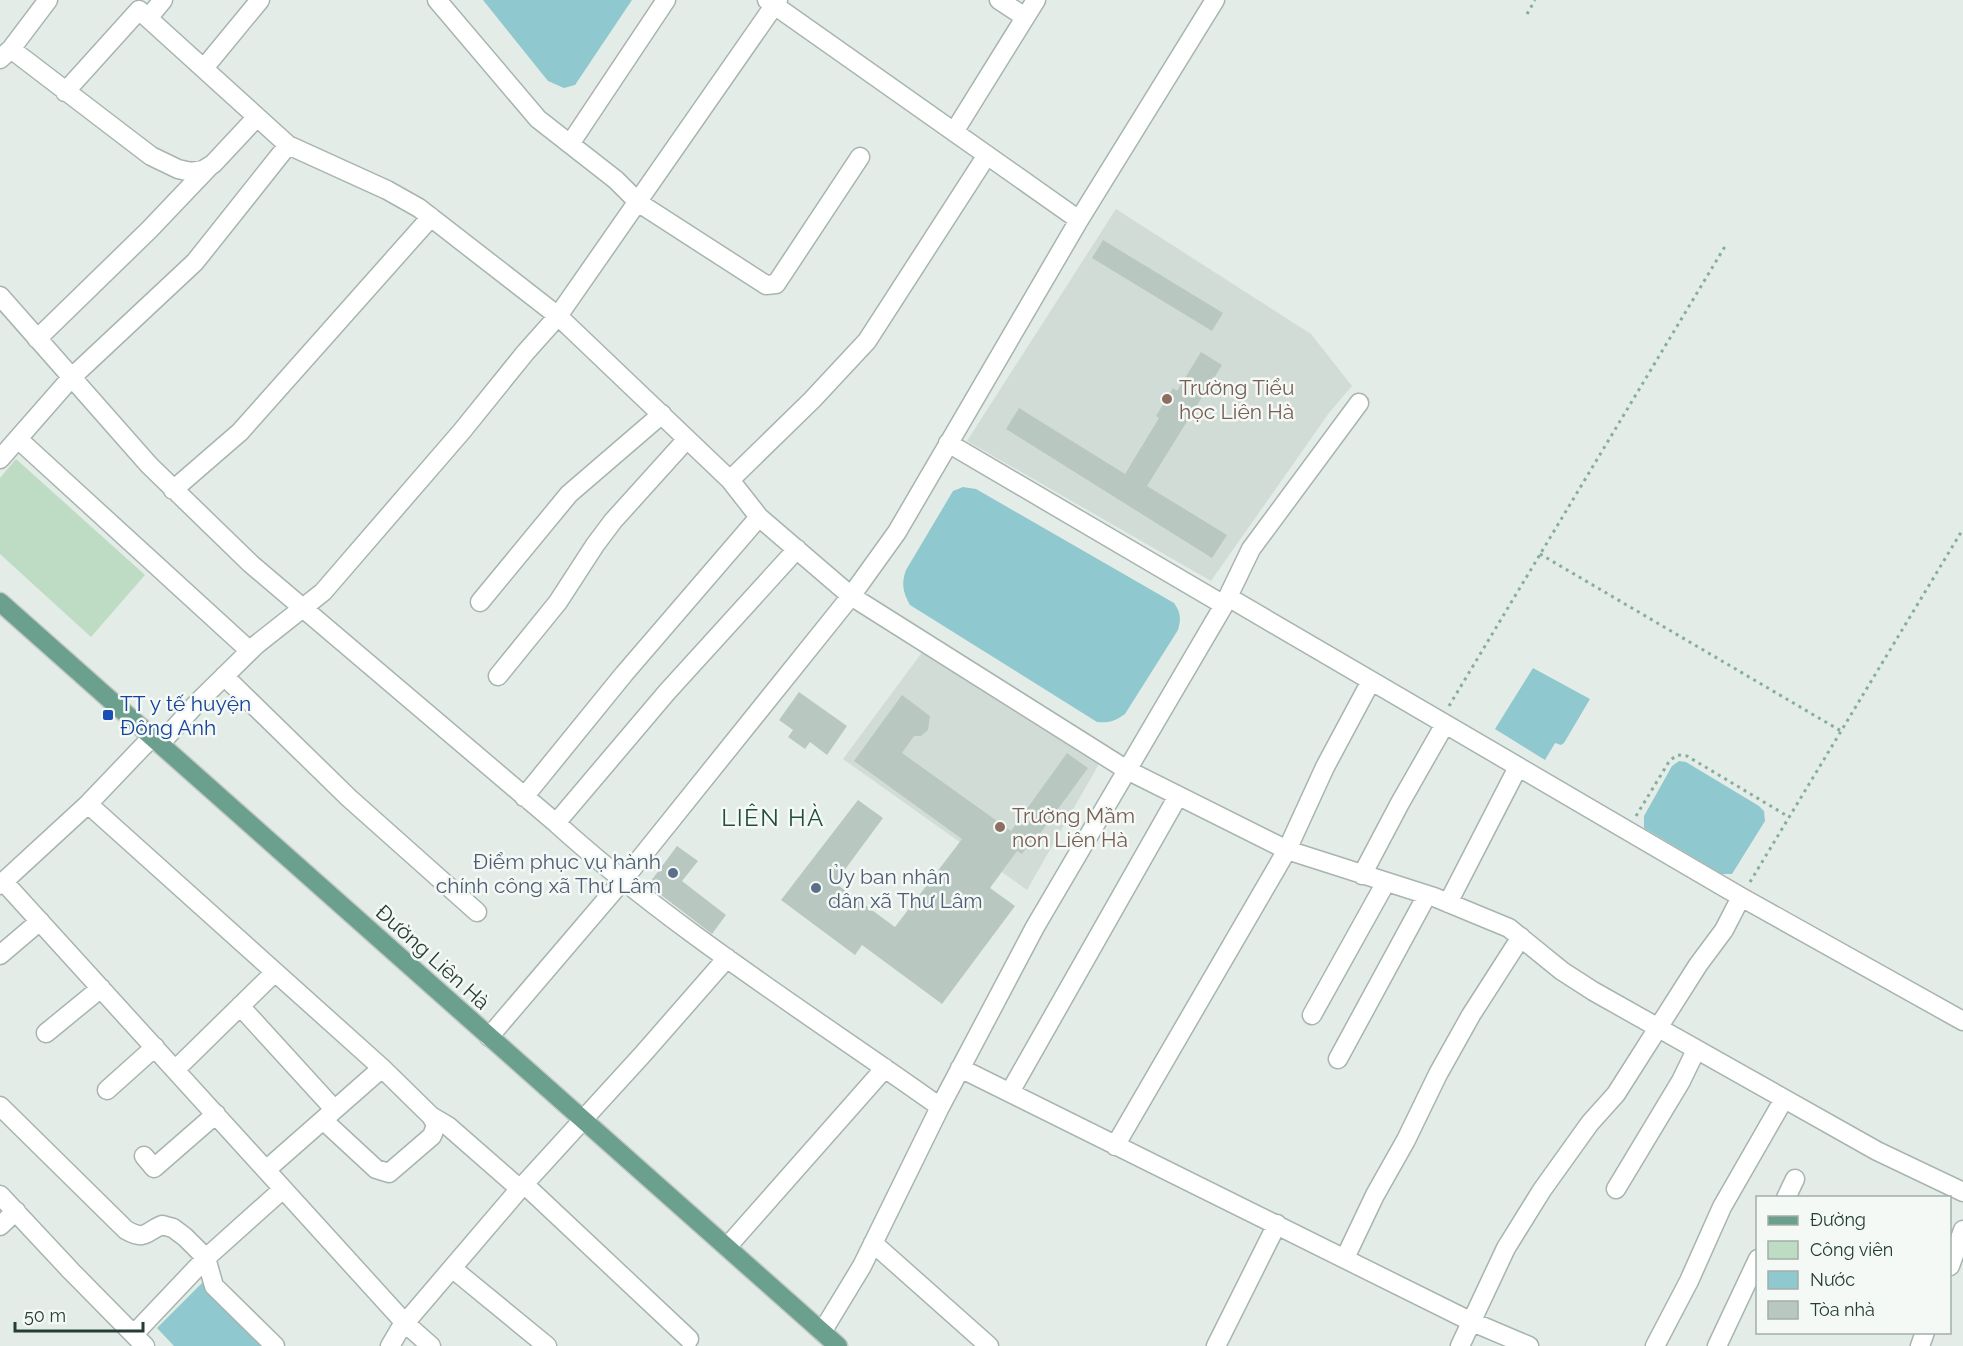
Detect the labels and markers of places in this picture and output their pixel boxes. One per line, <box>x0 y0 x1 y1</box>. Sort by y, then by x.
place label: Trường Tiểu học Liên Hà <box>1179 375 1294 424</box>
marker: Trường Tiểu học Liên Hà <box>1160 392 1174 406</box>
place label: TT y tế huyện Đông Anh <box>120 691 251 740</box>
marker: TT y tế huyện Đông Anh <box>101 708 115 722</box>
place label: Trường Mầm non Liên Hà <box>1012 803 1135 852</box>
marker: Trường Mầm non Liên Hà <box>993 820 1007 834</box>
place label: Điểm phục vụ hành chính công xã Thư Lâm <box>436 849 661 898</box>
place label: Ủy ban nhân dân xã Thư Lâm <box>828 864 983 913</box>
marker: Điểm phục vụ hành chính công xã Thư Lâm <box>666 866 680 880</box>
marker: Ủy ban nhân dân xã Thư Lâm <box>809 881 823 895</box>

